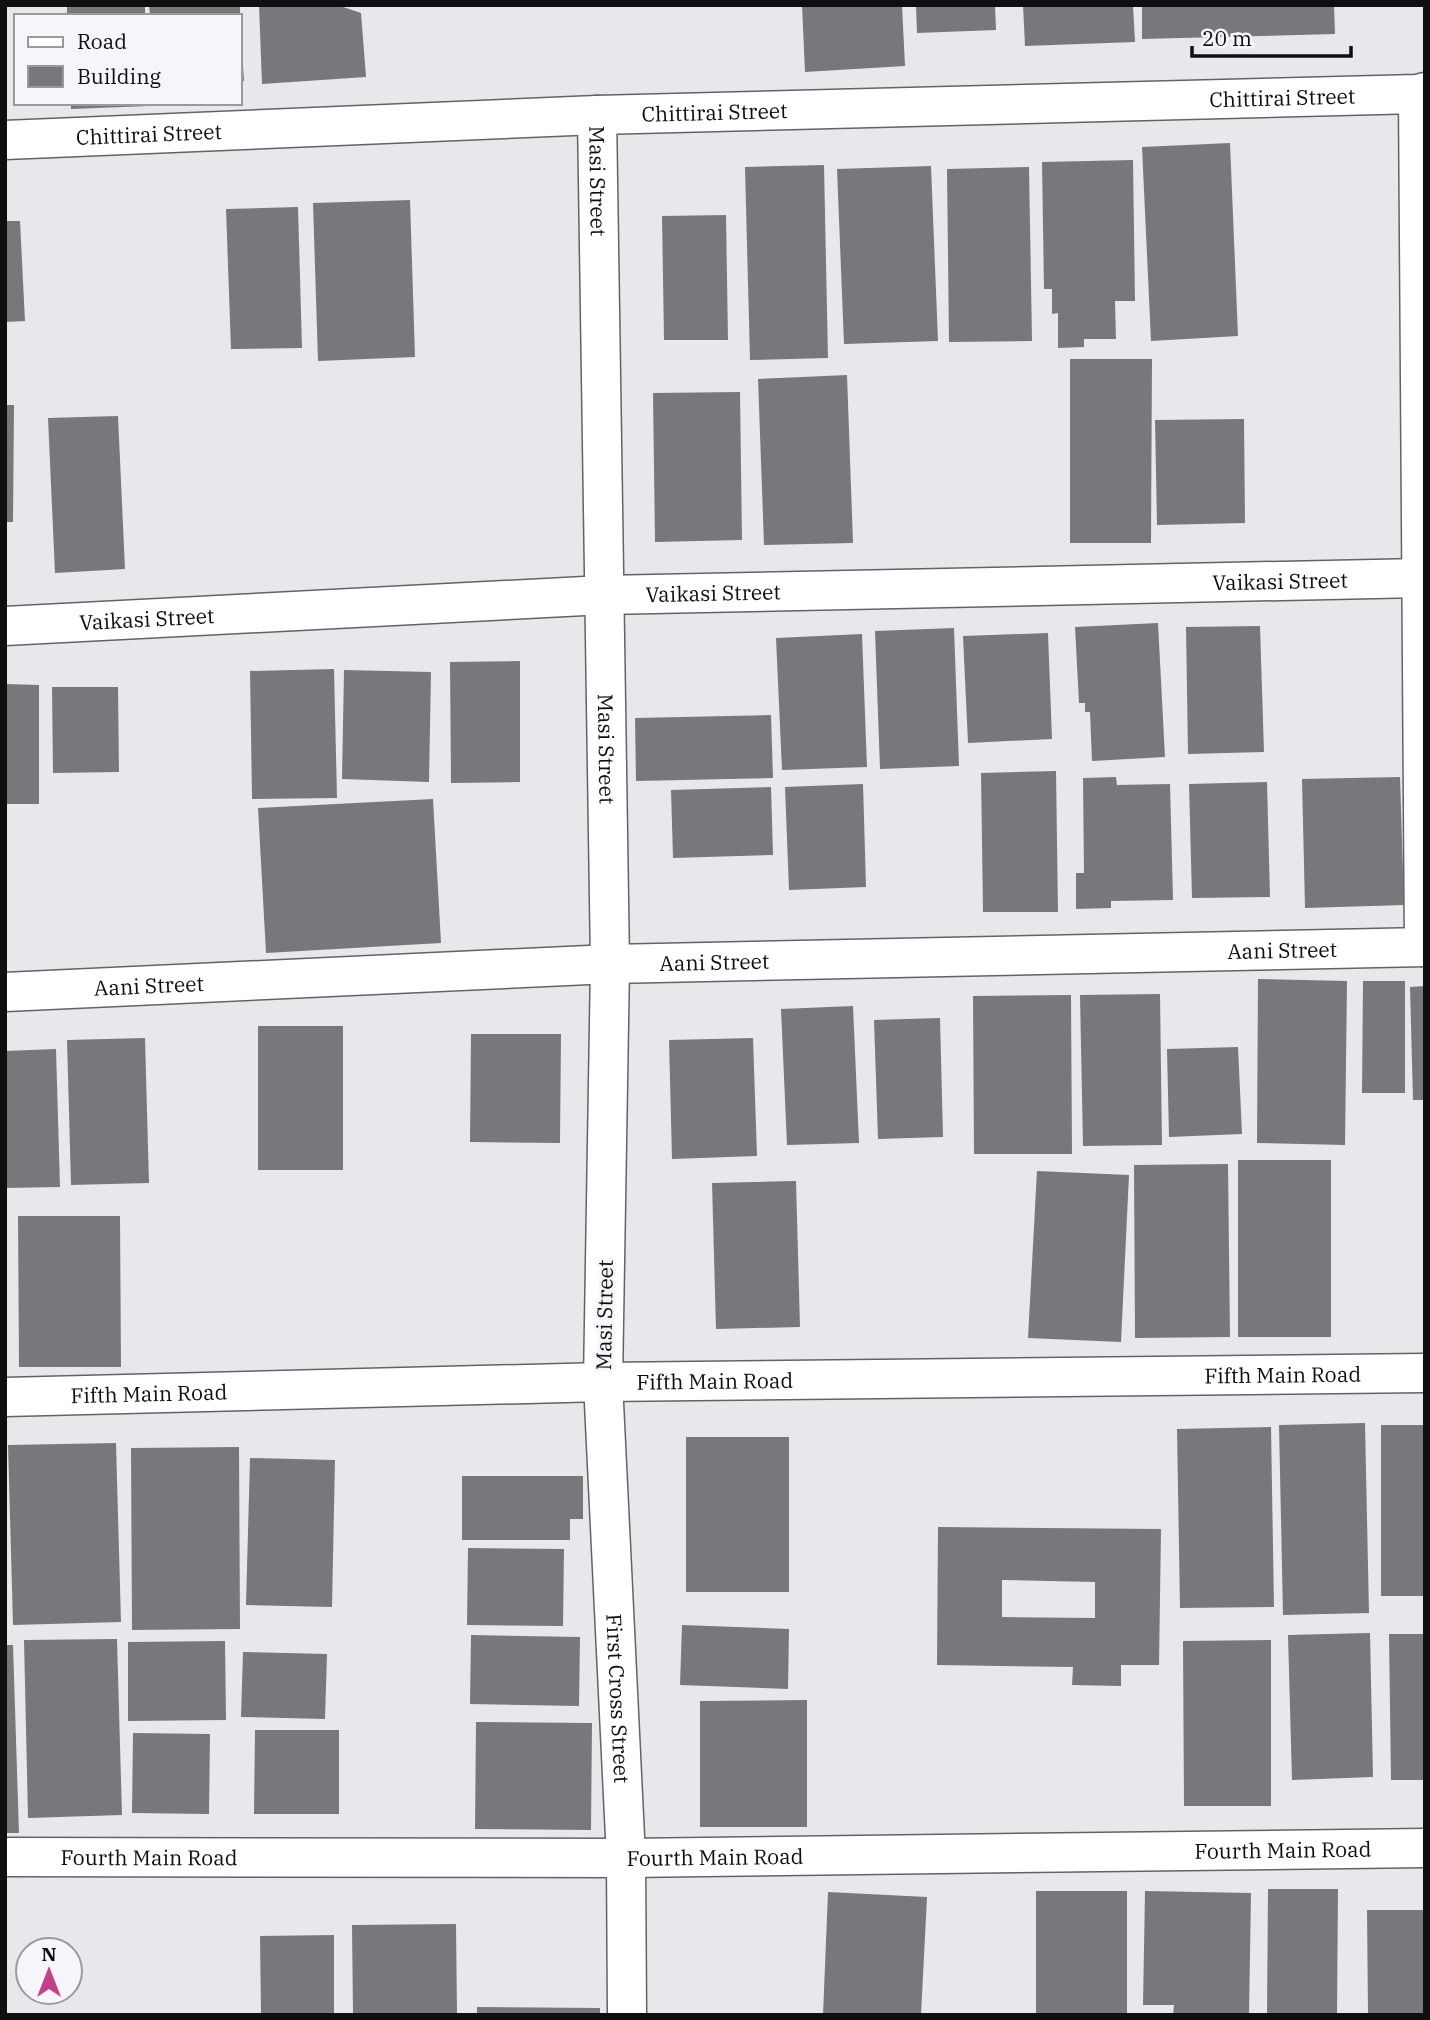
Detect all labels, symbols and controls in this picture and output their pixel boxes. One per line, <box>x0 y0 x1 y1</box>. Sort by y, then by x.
legend <box>14 14 242 105</box>
scale bar <box>1192 14 1351 58</box>
text: 20 m <box>1202 24 1252 52</box>
text: Road <box>77 27 127 55</box>
text: Building <box>77 62 162 90</box>
street label: Chittirai Street <box>1209 82 1356 113</box>
street label: Chittirai Street <box>641 96 788 128</box>
street label: Chittirai Street <box>75 117 222 151</box>
street label: Masi Street <box>583 125 613 236</box>
street label: Vaikasi Street <box>1212 566 1348 596</box>
street label: Vaikasi Street <box>645 577 781 608</box>
street label: Vaikasi Street <box>79 601 215 636</box>
street label: Masi Street <box>592 693 622 804</box>
street label: Aani Street <box>1227 935 1337 965</box>
street label: Aani Street <box>659 947 770 977</box>
street label: Aani Street <box>93 969 204 1002</box>
street label: Masi Street <box>589 1260 619 1370</box>
street label: Fifth Main Road <box>1204 1360 1361 1389</box>
street label: Fifth Main Road <box>636 1366 794 1396</box>
street label: Fifth Main Road <box>70 1377 228 1409</box>
street label: First Cross Street <box>600 1613 636 1784</box>
street label: Fourth Main Road <box>1194 1835 1372 1865</box>
street label: Fourth Main Road <box>626 1842 804 1872</box>
street label: Fourth Main Road <box>61 1843 238 1871</box>
north arrow <box>14 1936 84 2006</box>
text: N <box>41 1942 57 1966</box>

